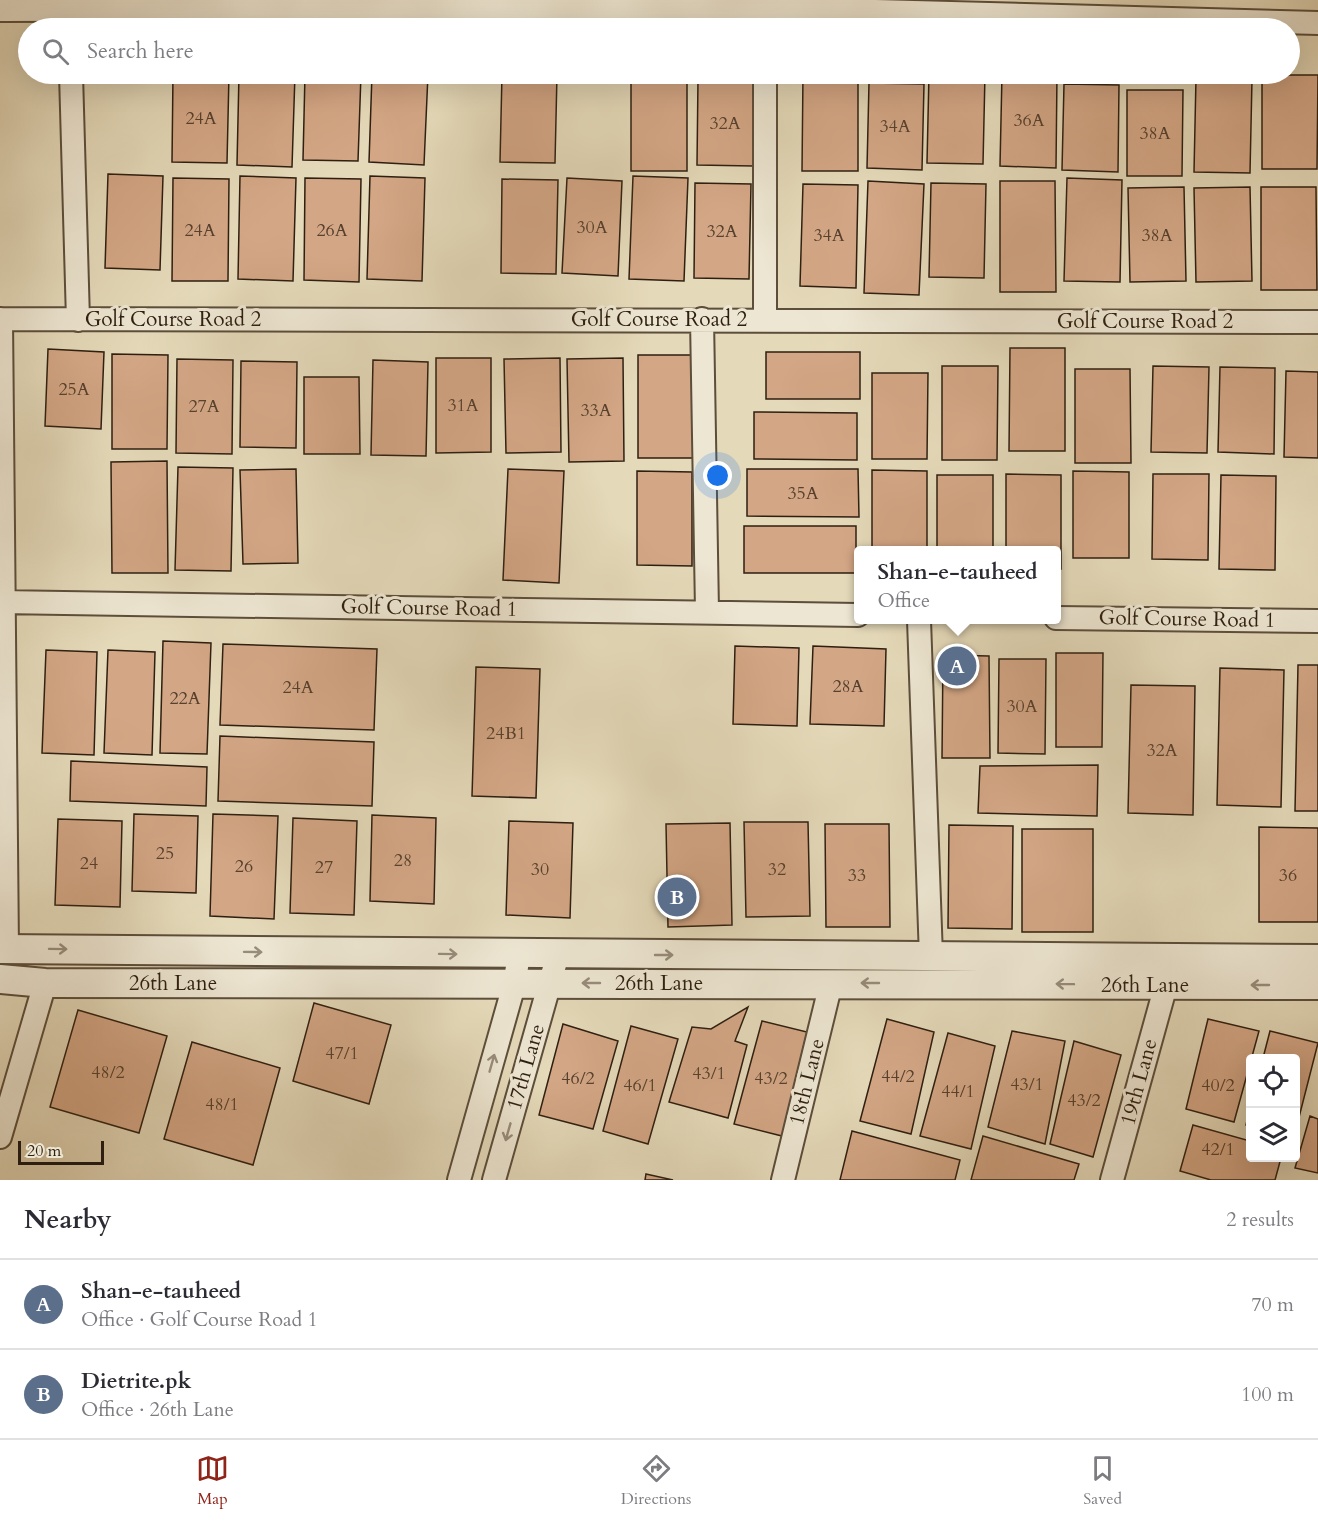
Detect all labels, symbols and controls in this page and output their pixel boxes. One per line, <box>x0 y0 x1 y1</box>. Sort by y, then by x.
search box <box>18 18 1300 84</box>
icon: search <box>39 35 72 68</box>
text: Search here <box>87 36 194 66</box>
house number: 24A <box>185 106 217 131</box>
house number: 36A <box>1013 108 1045 133</box>
house number: 32A <box>709 111 741 136</box>
house number: 34A <box>879 114 911 139</box>
house number: 38A <box>1139 121 1171 146</box>
house number: 30A <box>576 215 608 240</box>
house number: 24A <box>184 218 216 243</box>
house number: 26A <box>316 218 348 243</box>
house number: 32A <box>706 219 738 244</box>
house number: 34A <box>813 223 845 248</box>
house number: 38A <box>1141 223 1173 248</box>
street label: Golf Course Road 2 <box>85 305 262 334</box>
street label: Golf Course Road 2 <box>571 305 748 334</box>
street label: Golf Course Road 2 <box>1057 307 1234 336</box>
house number: 25A <box>58 377 90 402</box>
house number: 31A <box>447 393 479 418</box>
house number: 27A <box>188 394 220 419</box>
house number: 33A <box>580 398 612 423</box>
your location <box>703 461 732 490</box>
house number: 35A <box>787 481 819 506</box>
popup <box>854 546 1061 624</box>
text: Shan-e-tauheed <box>877 557 1038 587</box>
text: Office <box>877 587 930 614</box>
street label: Golf Course Road 1 <box>340 592 518 624</box>
street label: Golf Course Road 1 <box>1098 603 1276 635</box>
pin: A <box>938 644 976 688</box>
house number: 28A <box>832 674 864 699</box>
house number: 24A <box>282 675 314 700</box>
house number: 22A <box>169 686 201 711</box>
house number: 30A <box>1006 694 1038 719</box>
house number: 24B1 <box>486 721 526 746</box>
house number: 32A <box>1146 738 1178 763</box>
house number: 25 <box>156 841 174 866</box>
house number: 28 <box>394 848 412 873</box>
house number: 24 <box>80 851 98 876</box>
house number: 26 <box>235 854 253 879</box>
house number: 27 <box>315 855 333 880</box>
house number: 30 <box>531 857 549 882</box>
house number: 32 <box>768 857 786 882</box>
house number: 33 <box>848 863 866 888</box>
house number: 36 <box>1279 863 1297 888</box>
pin: B <box>658 874 696 920</box>
one-way arrow <box>48 943 68 955</box>
one-way arrow <box>243 946 263 957</box>
one-way arrow <box>438 948 458 960</box>
one-way arrow <box>654 949 674 961</box>
street label: 26th Lane <box>129 969 217 998</box>
street label: 26th Lane <box>615 969 703 998</box>
street label: 26th Lane <box>1101 971 1189 1000</box>
one-way arrow <box>581 977 601 989</box>
one-way arrow <box>860 977 880 989</box>
one-way arrow <box>1055 978 1075 990</box>
one-way arrow <box>1250 979 1270 991</box>
street label: 17th Lane <box>500 1020 552 1114</box>
street label: 19th Lane <box>1114 1035 1164 1129</box>
street label: 18th Lane <box>782 1036 832 1128</box>
house number: 47/1 <box>325 1041 359 1066</box>
one-way arrow <box>486 1054 498 1073</box>
map controls <box>1246 1054 1300 1162</box>
button: locate <box>1246 1054 1300 1108</box>
house number: 48/2 <box>91 1060 125 1085</box>
house number: 43/1 <box>692 1061 726 1086</box>
house number: 44/2 <box>881 1064 915 1089</box>
house number: 46/2 <box>561 1066 595 1091</box>
house number: 43/2 <box>754 1066 788 1091</box>
house number: 43/1 <box>1010 1072 1044 1097</box>
house number: 46/1 <box>623 1073 657 1098</box>
house number: 40/2 <box>1201 1073 1235 1098</box>
house number: 44/1 <box>941 1079 975 1104</box>
house number: 43/2 <box>1067 1088 1101 1113</box>
house number: 48/1 <box>205 1092 239 1117</box>
button: layers <box>1246 1108 1300 1162</box>
one-way arrow <box>502 1122 513 1141</box>
house number: 42/1 <box>1201 1137 1235 1162</box>
scale bar <box>18 1138 104 1166</box>
text: 20 m <box>27 1140 61 1162</box>
text: Nearby <box>24 1202 112 1237</box>
text: 2 results <box>1226 1206 1294 1233</box>
text: Shan-e-tauheed <box>81 1276 241 1306</box>
text: A <box>36 1291 51 1318</box>
text: 70 m <box>1251 1291 1294 1318</box>
text: Office · Golf Course Road 1 <box>81 1306 318 1333</box>
text: Dietrite.pk <box>81 1366 192 1396</box>
text: B <box>36 1381 51 1408</box>
text: 100 m <box>1241 1381 1294 1408</box>
text: Office · 26th Lane <box>81 1396 234 1423</box>
tab: Map <box>196 1452 229 1510</box>
tab: Directions <box>621 1452 691 1510</box>
tab: Saved <box>1083 1452 1122 1510</box>

